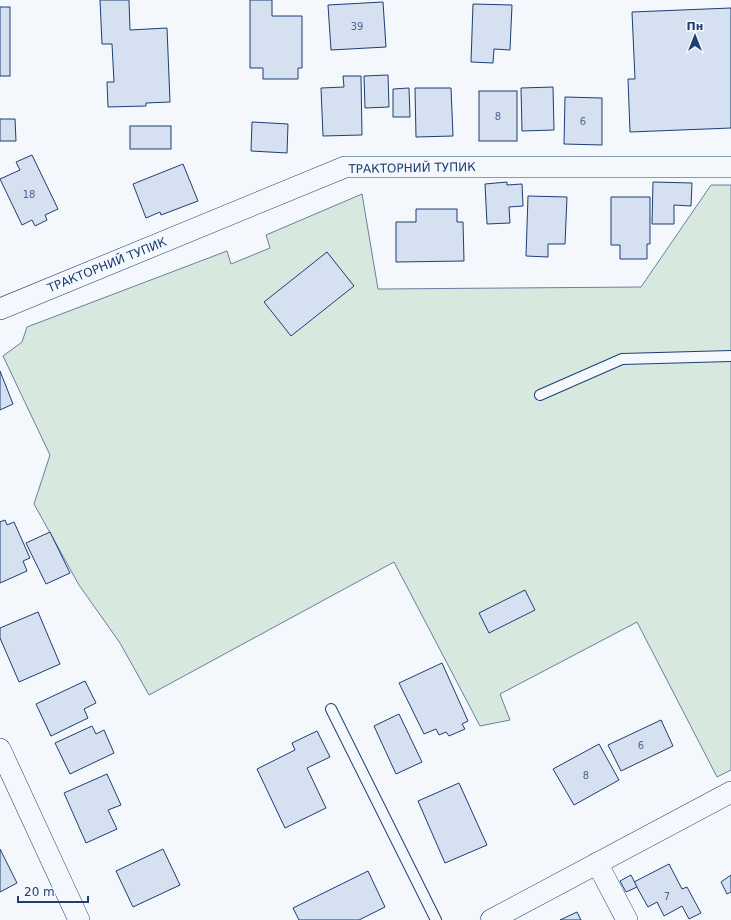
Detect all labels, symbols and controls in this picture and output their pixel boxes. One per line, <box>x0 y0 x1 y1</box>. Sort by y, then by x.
north arrow <box>675 16 715 56</box>
text: Пн <box>687 20 703 33</box>
house number: 39 <box>351 21 363 32</box>
house number: 8 <box>495 111 501 122</box>
house number: 6 <box>580 116 586 127</box>
street label: ТРАКТОРНИЙ ТУПИК <box>347 159 476 176</box>
house number: 18 <box>23 189 35 200</box>
street label: ТРАКТОРНИЙ ТУПИК <box>44 234 169 296</box>
house number: 6 <box>638 740 644 751</box>
house number: 8 <box>583 770 589 781</box>
scale bar <box>18 878 88 904</box>
text: 20 m <box>24 885 55 899</box>
house number: 7 <box>664 891 670 902</box>

